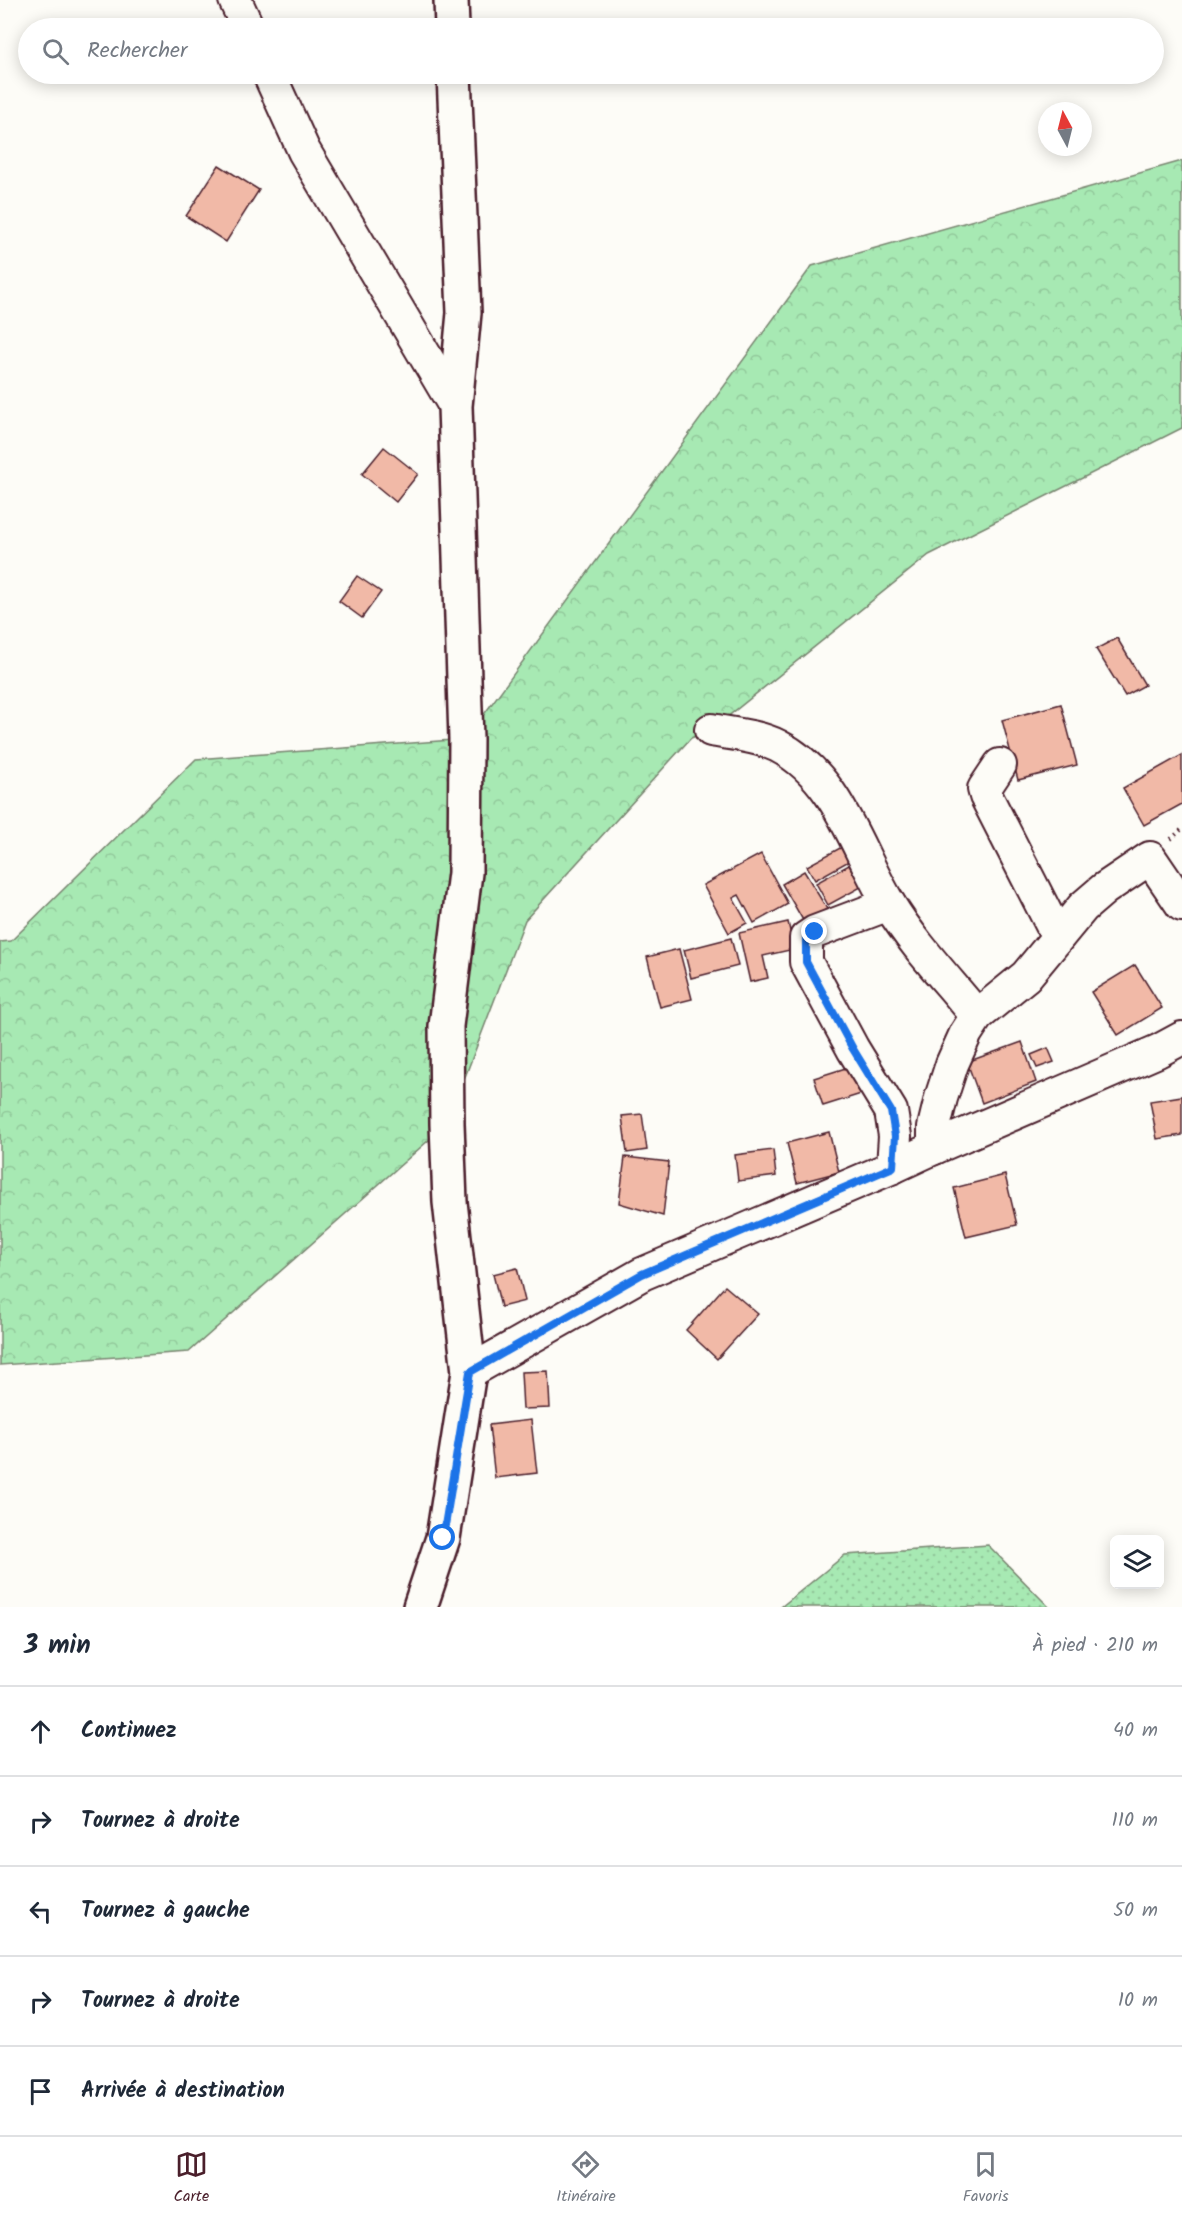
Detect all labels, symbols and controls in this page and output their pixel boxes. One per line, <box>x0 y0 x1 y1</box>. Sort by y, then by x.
search box <box>18 18 1164 84</box>
text: Rechercher <box>87 34 187 69</box>
icon: search <box>39 35 72 68</box>
north arrow <box>1038 102 1092 156</box>
route end <box>801 918 827 944</box>
route start <box>429 1524 455 1550</box>
map controls <box>1110 1535 1164 1589</box>
button: layers <box>1110 1535 1164 1589</box>
text: 3 min <box>24 1625 91 1667</box>
text: À pied · 210 m <box>1032 1630 1158 1662</box>
text: Continuez <box>81 1714 177 1749</box>
icon: ahead <box>24 1715 57 1748</box>
text: 40 m <box>1113 1715 1158 1747</box>
text: Tournez à droite <box>81 1804 240 1839</box>
icon: right <box>24 1805 57 1838</box>
text: 110 m <box>1112 1805 1158 1837</box>
text: Tournez à gauche <box>81 1894 250 1929</box>
icon: left <box>24 1895 57 1928</box>
text: 50 m <box>1113 1895 1158 1927</box>
text: Tournez à droite <box>81 1984 240 2019</box>
icon: right <box>24 1985 57 2018</box>
text: 10 m <box>1118 1985 1158 2017</box>
text: Arrivée à destination <box>81 2074 285 2109</box>
icon: arrive <box>24 2075 57 2108</box>
tab: Carte <box>173 2148 209 2209</box>
tab: Itinéraire <box>556 2148 616 2209</box>
tab: Favoris <box>963 2148 1009 2209</box>

